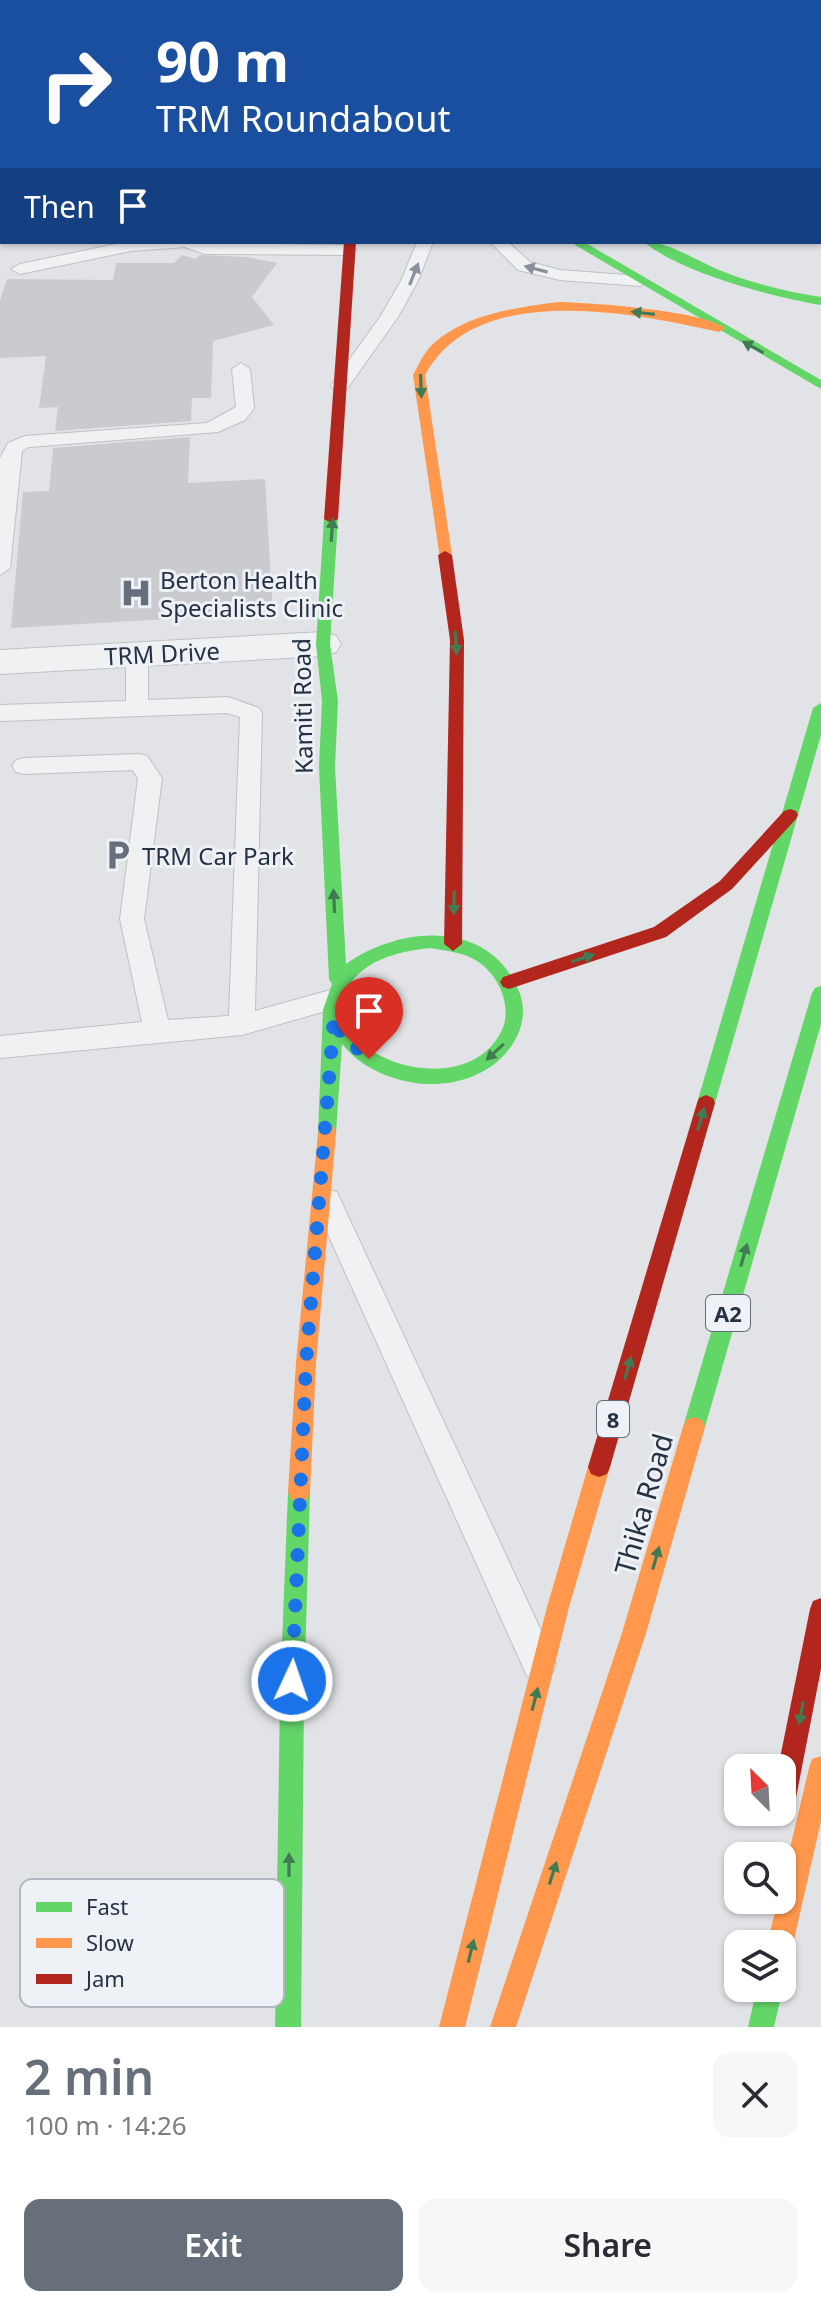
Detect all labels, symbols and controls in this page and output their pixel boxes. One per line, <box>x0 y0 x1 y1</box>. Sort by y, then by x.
text: 90 m <box>156 22 289 98</box>
icon: right <box>24 32 128 136</box>
text: TRM Roundabout <box>156 94 451 143</box>
icon: arrive <box>111 184 155 228</box>
text: Then <box>24 186 95 227</box>
one-way arrow <box>408 261 421 285</box>
one-way arrow <box>524 262 548 275</box>
one-way arrow <box>630 306 655 319</box>
one-way arrow <box>742 340 764 354</box>
one-way arrow <box>415 373 428 399</box>
one-way arrow <box>325 517 338 542</box>
place label: Berton Health Specialists Clinic <box>160 563 343 624</box>
hospital icon: Berton Health Specialists Clinic <box>119 576 153 610</box>
one-way arrow <box>450 631 463 656</box>
street label: TRM Drive <box>103 633 221 673</box>
street label: Kamiti Road <box>284 638 320 774</box>
parking icon: TRM Car Park <box>101 838 135 872</box>
place label: TRM Car Park <box>142 839 294 872</box>
one-way arrow <box>327 888 340 913</box>
one-way arrow <box>448 891 460 916</box>
one-way arrow <box>572 952 596 964</box>
pin <box>335 977 403 1059</box>
icon: arrive <box>347 989 391 1033</box>
one-way arrow <box>485 1043 505 1061</box>
one-way arrow <box>695 1106 708 1130</box>
one-way arrow <box>738 1243 751 1267</box>
road number: A2 <box>706 1295 750 1331</box>
one-way arrow <box>622 1356 635 1380</box>
road number: 8 <box>597 1401 629 1437</box>
street label: Thika Road <box>605 1429 681 1579</box>
one-way arrow <box>650 1546 663 1570</box>
position arrow <box>250 1639 334 1723</box>
one-way arrow <box>529 1687 541 1712</box>
one-way arrow <box>794 1701 806 1726</box>
north arrow <box>724 1754 796 1826</box>
map controls <box>724 1754 796 2002</box>
button: search <box>724 1842 796 1914</box>
one-way arrow <box>283 1852 295 1877</box>
one-way arrow <box>547 1861 560 1885</box>
legend <box>20 1879 284 2007</box>
text: Fast <box>86 1891 128 1921</box>
text: Slow <box>86 1927 135 1957</box>
button: layers <box>724 1930 796 2002</box>
one-way arrow <box>466 1939 478 1964</box>
text: Jam <box>84 1963 125 1993</box>
text: 2 min <box>24 2044 154 2109</box>
button: close <box>713 2053 797 2137</box>
text: 100 m · 14:26 <box>24 2107 187 2143</box>
button: Exit <box>24 2199 403 2291</box>
button: Share <box>419 2199 797 2291</box>

